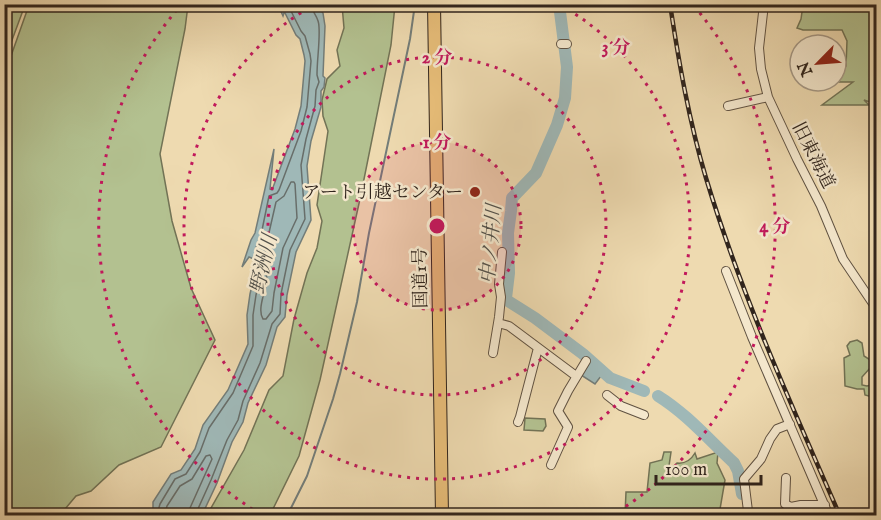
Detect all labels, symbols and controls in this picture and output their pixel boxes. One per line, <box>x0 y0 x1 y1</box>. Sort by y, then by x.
north arrow <box>788 33 848 93</box>
text: 3 分 <box>602 37 630 60</box>
text: 2 分 <box>422 47 452 70</box>
text: N <box>794 58 819 80</box>
street label: 旧東海道 <box>786 118 839 193</box>
text: 1 分 <box>423 132 451 155</box>
place label: アート引越センター <box>302 182 463 205</box>
marker: アート引越センター <box>468 185 482 199</box>
water label: 中ノ井川 <box>476 201 508 285</box>
centre of rings <box>427 216 447 236</box>
text: 4 分 <box>760 216 790 239</box>
water label: 野洲川 <box>246 230 284 296</box>
street label: 国道1号 <box>409 247 434 309</box>
scale bar <box>656 448 761 486</box>
text: 100 m <box>665 459 707 482</box>

